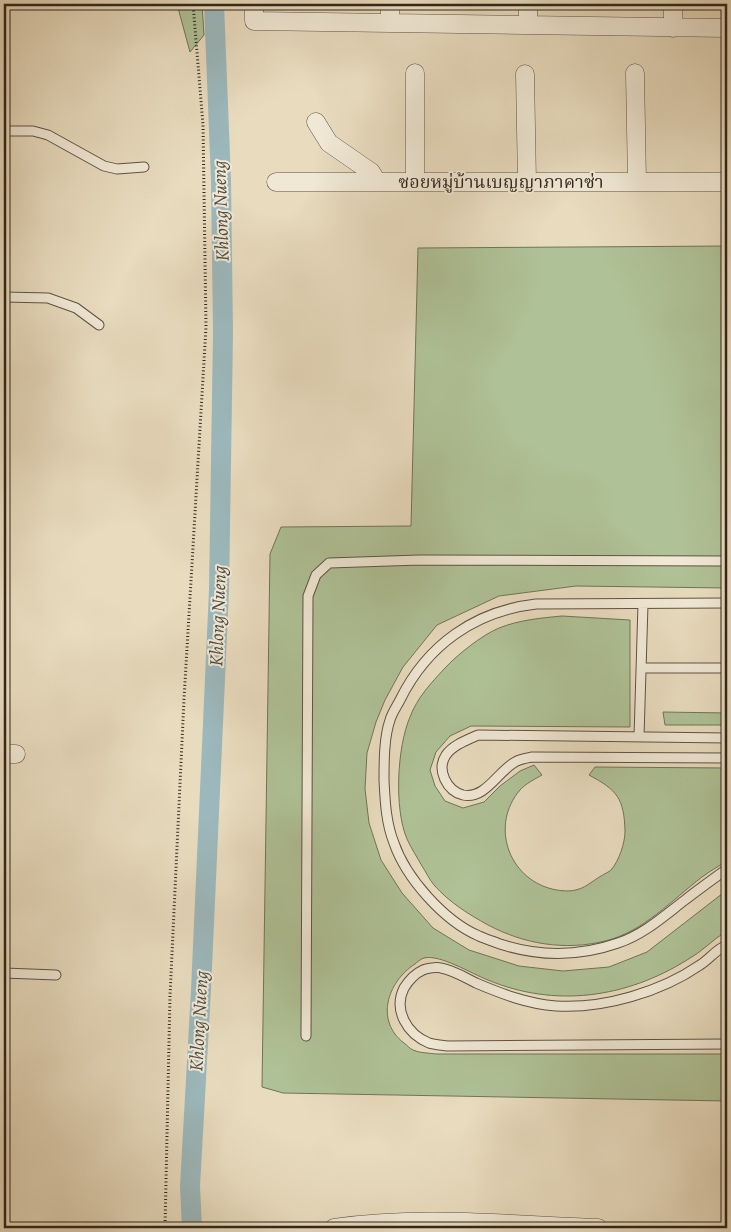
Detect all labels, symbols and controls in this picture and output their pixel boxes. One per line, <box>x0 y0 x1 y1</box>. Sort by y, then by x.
water label: Khlong Nueng <box>206 160 236 262</box>
street label: ซอยหมู่บ้านเบญญาภาคาซ่า <box>398 170 604 194</box>
water label: Khlong Nueng <box>203 565 233 667</box>
water label: Khlong Nueng <box>183 969 215 1072</box>

